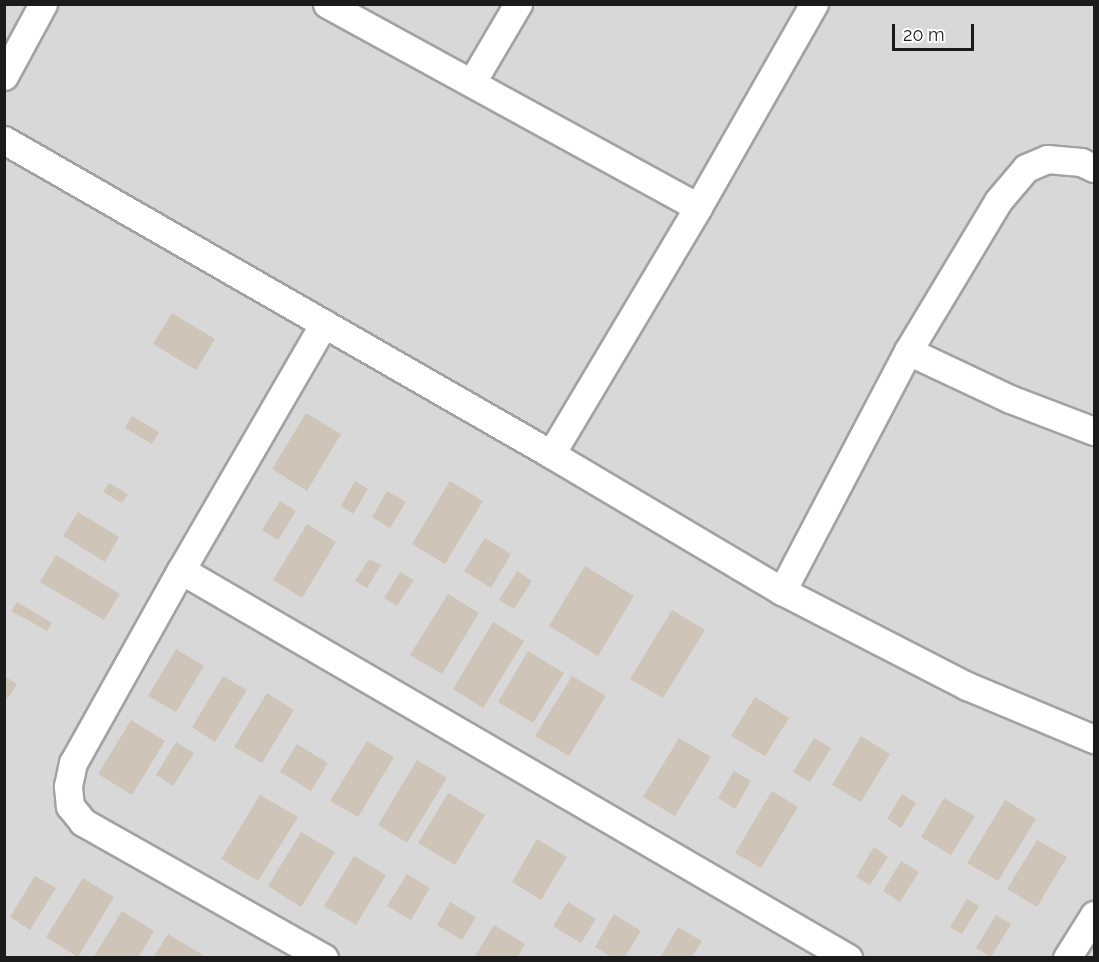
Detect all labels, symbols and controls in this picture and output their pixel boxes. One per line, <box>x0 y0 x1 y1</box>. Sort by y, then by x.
scale bar <box>895 12 978 50</box>
text: 20 m <box>903 24 945 45</box>

